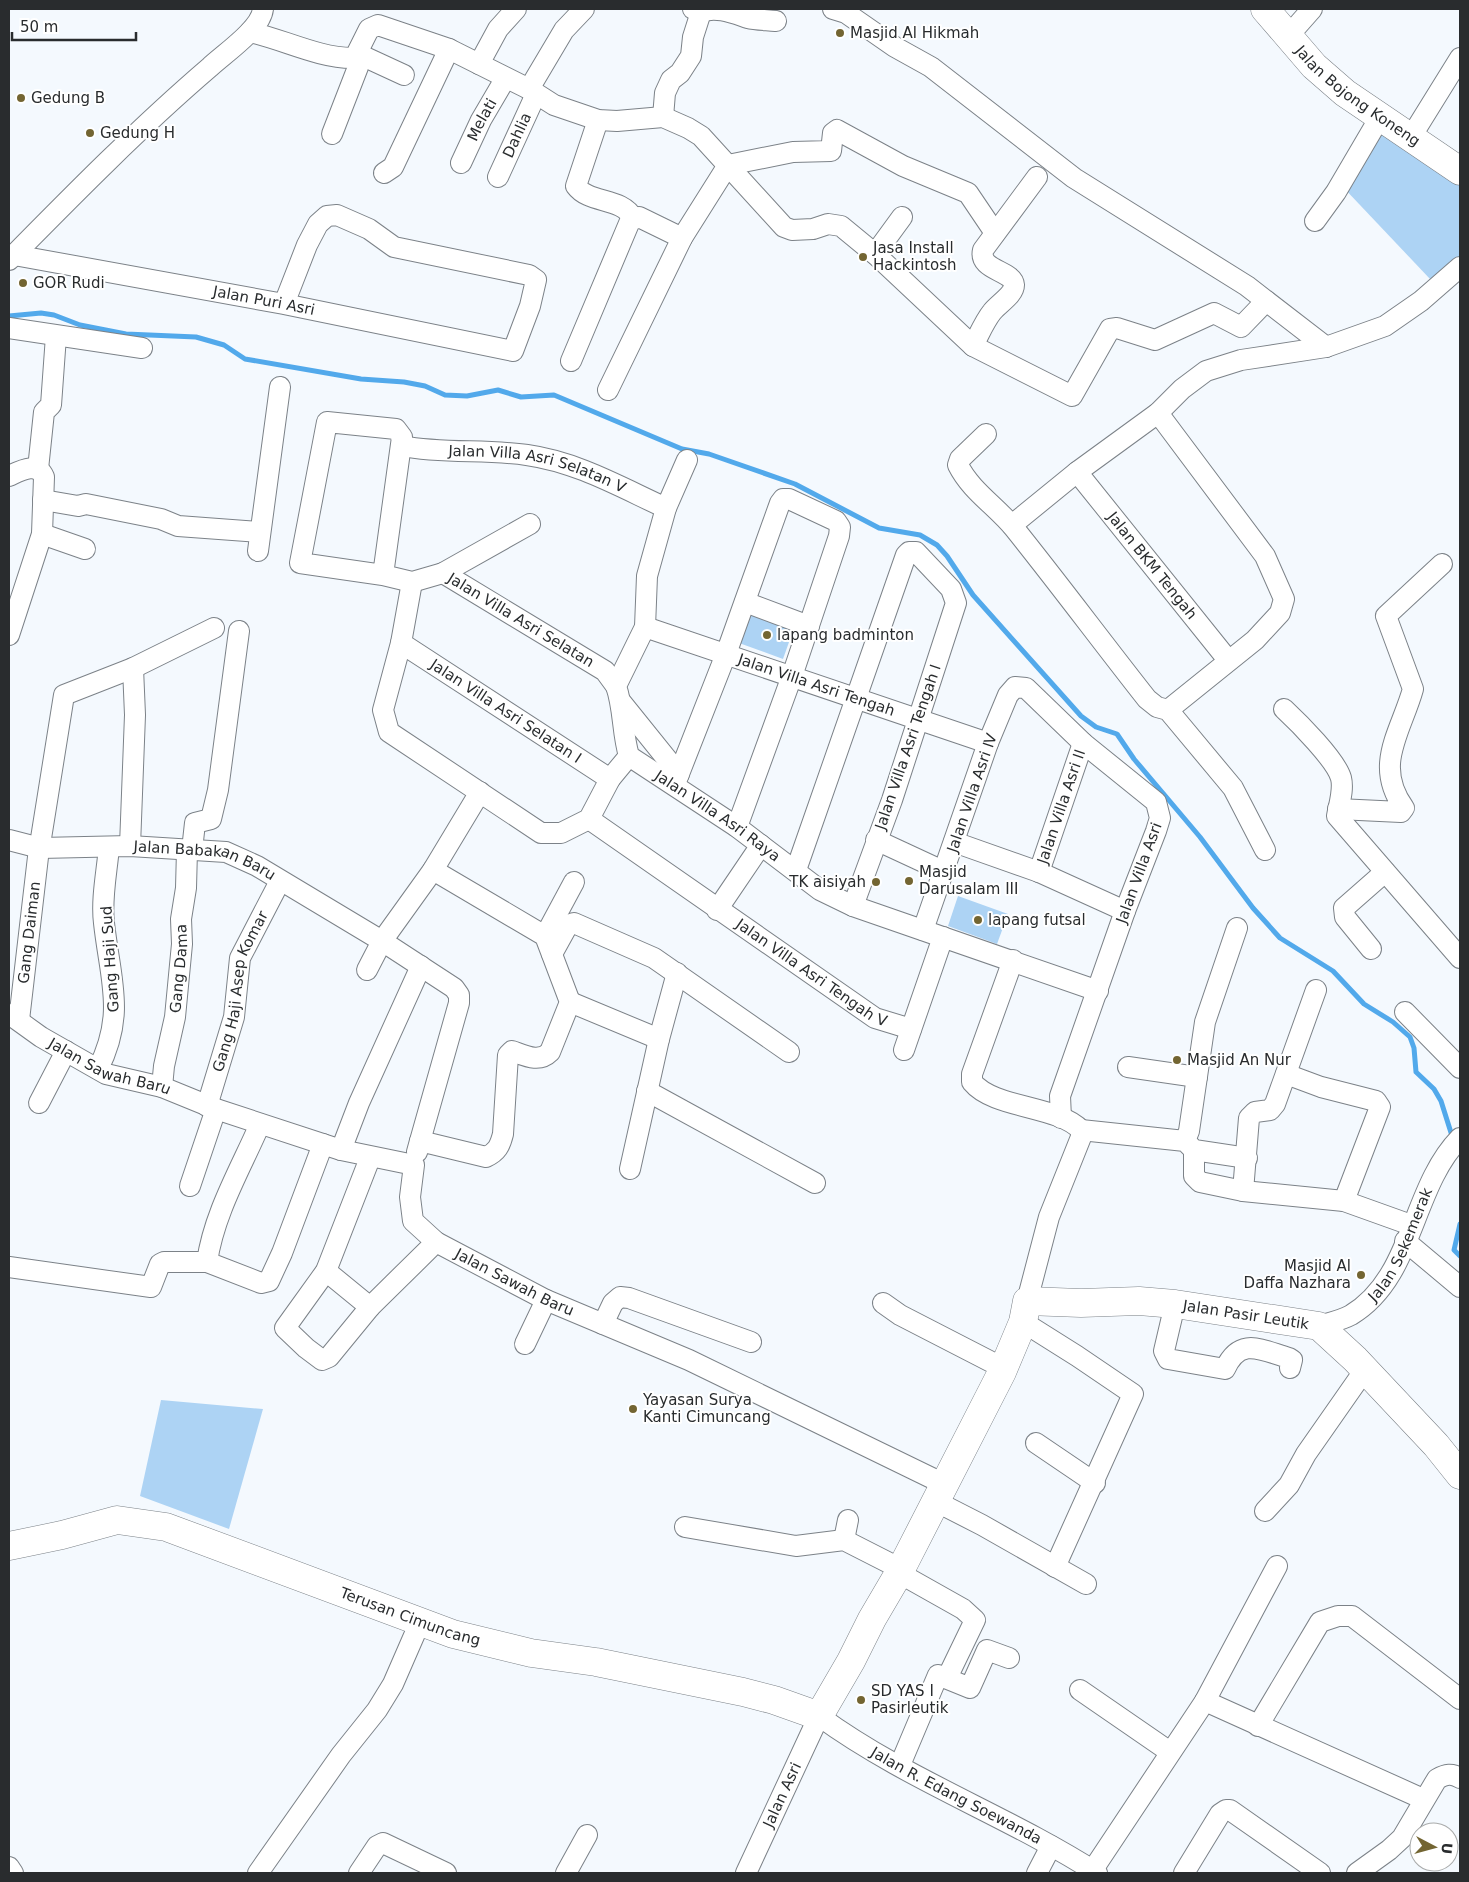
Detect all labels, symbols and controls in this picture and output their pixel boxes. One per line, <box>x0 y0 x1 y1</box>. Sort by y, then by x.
scale bar <box>12 10 136 42</box>
text: 50 m <box>20 18 58 36</box>
place label: Masjid Al Hikmah <box>850 24 979 42</box>
marker: Masjid Al Hikmah <box>834 27 846 39</box>
street label: Jalan Bojong Koneng <box>1291 41 1424 150</box>
place label: Gedung B <box>31 89 105 107</box>
marker: Gedung B <box>15 92 27 104</box>
street label: Melati <box>463 95 501 144</box>
street label: Dahlia <box>499 110 535 161</box>
place label: Gedung H <box>100 124 175 142</box>
marker: Gedung H <box>84 127 96 139</box>
place label: Jasa Install Hackintosh <box>872 239 956 274</box>
marker: Jasa Install Hackintosh <box>857 251 869 263</box>
place label: GOR Rudi <box>33 274 105 292</box>
marker: GOR Rudi <box>17 277 29 289</box>
street label: Jalan Puri Asri <box>211 282 316 319</box>
street label: Jalan Villa Asri Selatan V <box>447 442 629 497</box>
street label: Jalan BKM Tengah <box>1103 507 1201 623</box>
street label: Jalan Villa Asri Selatan <box>444 568 597 671</box>
place label: lapang badminton <box>777 626 914 644</box>
marker: lapang badminton <box>761 629 773 641</box>
street label: Jalan Villa Asri Tengah <box>735 650 897 720</box>
street label: Jalan Villa Asri Selatan I <box>426 655 585 767</box>
street label: Jalan Villa Asri Tengah I <box>871 662 945 833</box>
street label: Jalan Villa Asri Ⅳ <box>943 731 1001 856</box>
street label: Jalan Villa Asri II <box>1033 747 1089 867</box>
street label: Jalan Villa Asri Raya <box>651 766 784 866</box>
street label: Jalan Villa Asri <box>1112 820 1166 927</box>
street label: Jalan Babakan Baru <box>132 837 279 884</box>
place label: Masjid Darusalam III <box>919 863 1018 898</box>
place label: TK aisiyah <box>788 873 866 891</box>
marker: Masjid Darusalam III <box>903 875 915 887</box>
marker: TK aisiyah <box>870 876 882 888</box>
street label: Gang Daiman <box>14 880 44 985</box>
street label: Gang Haji Sud <box>97 905 123 1013</box>
street label: Gang Haji Asep Komar <box>209 907 272 1074</box>
place label: lapang futsal <box>988 911 1086 929</box>
marker: lapang futsal <box>972 914 984 926</box>
street label: Jalan Villa Asri Tengah V <box>732 915 890 1030</box>
street label: Gang Dama <box>166 924 191 1014</box>
street label: Jalan Sawah Baru <box>44 1034 174 1099</box>
place label: Masjid An Nur <box>1187 1051 1292 1069</box>
marker: Masjid An Nur <box>1171 1054 1183 1066</box>
street label: Jalan Sekemerak <box>1364 1185 1436 1306</box>
street label: Jalan Sawah Baru <box>451 1244 577 1320</box>
place label: Masjid Al Daffa Nazhara <box>1244 1257 1351 1292</box>
marker: Masjid Al Daffa Nazhara <box>1355 1269 1367 1281</box>
street label: Jalan Pasir Leutik <box>1181 1296 1311 1333</box>
place label: Yayasan Surya Kanti Cimuncang <box>642 1391 771 1426</box>
marker: Yayasan Surya Kanti Cimuncang <box>627 1403 639 1415</box>
street label: Terusan Cimuncang <box>337 1583 482 1649</box>
place label: SD YAS I Pasirleutik <box>871 1682 949 1717</box>
marker: SD YAS I Pasirleutik <box>855 1694 867 1706</box>
street label: Jalan R. Edang Soewanda <box>867 1743 1045 1848</box>
street label: Jalan Asri <box>759 1760 805 1831</box>
north arrow <box>1409 1822 1459 1872</box>
text: U <box>1438 1842 1455 1855</box>

